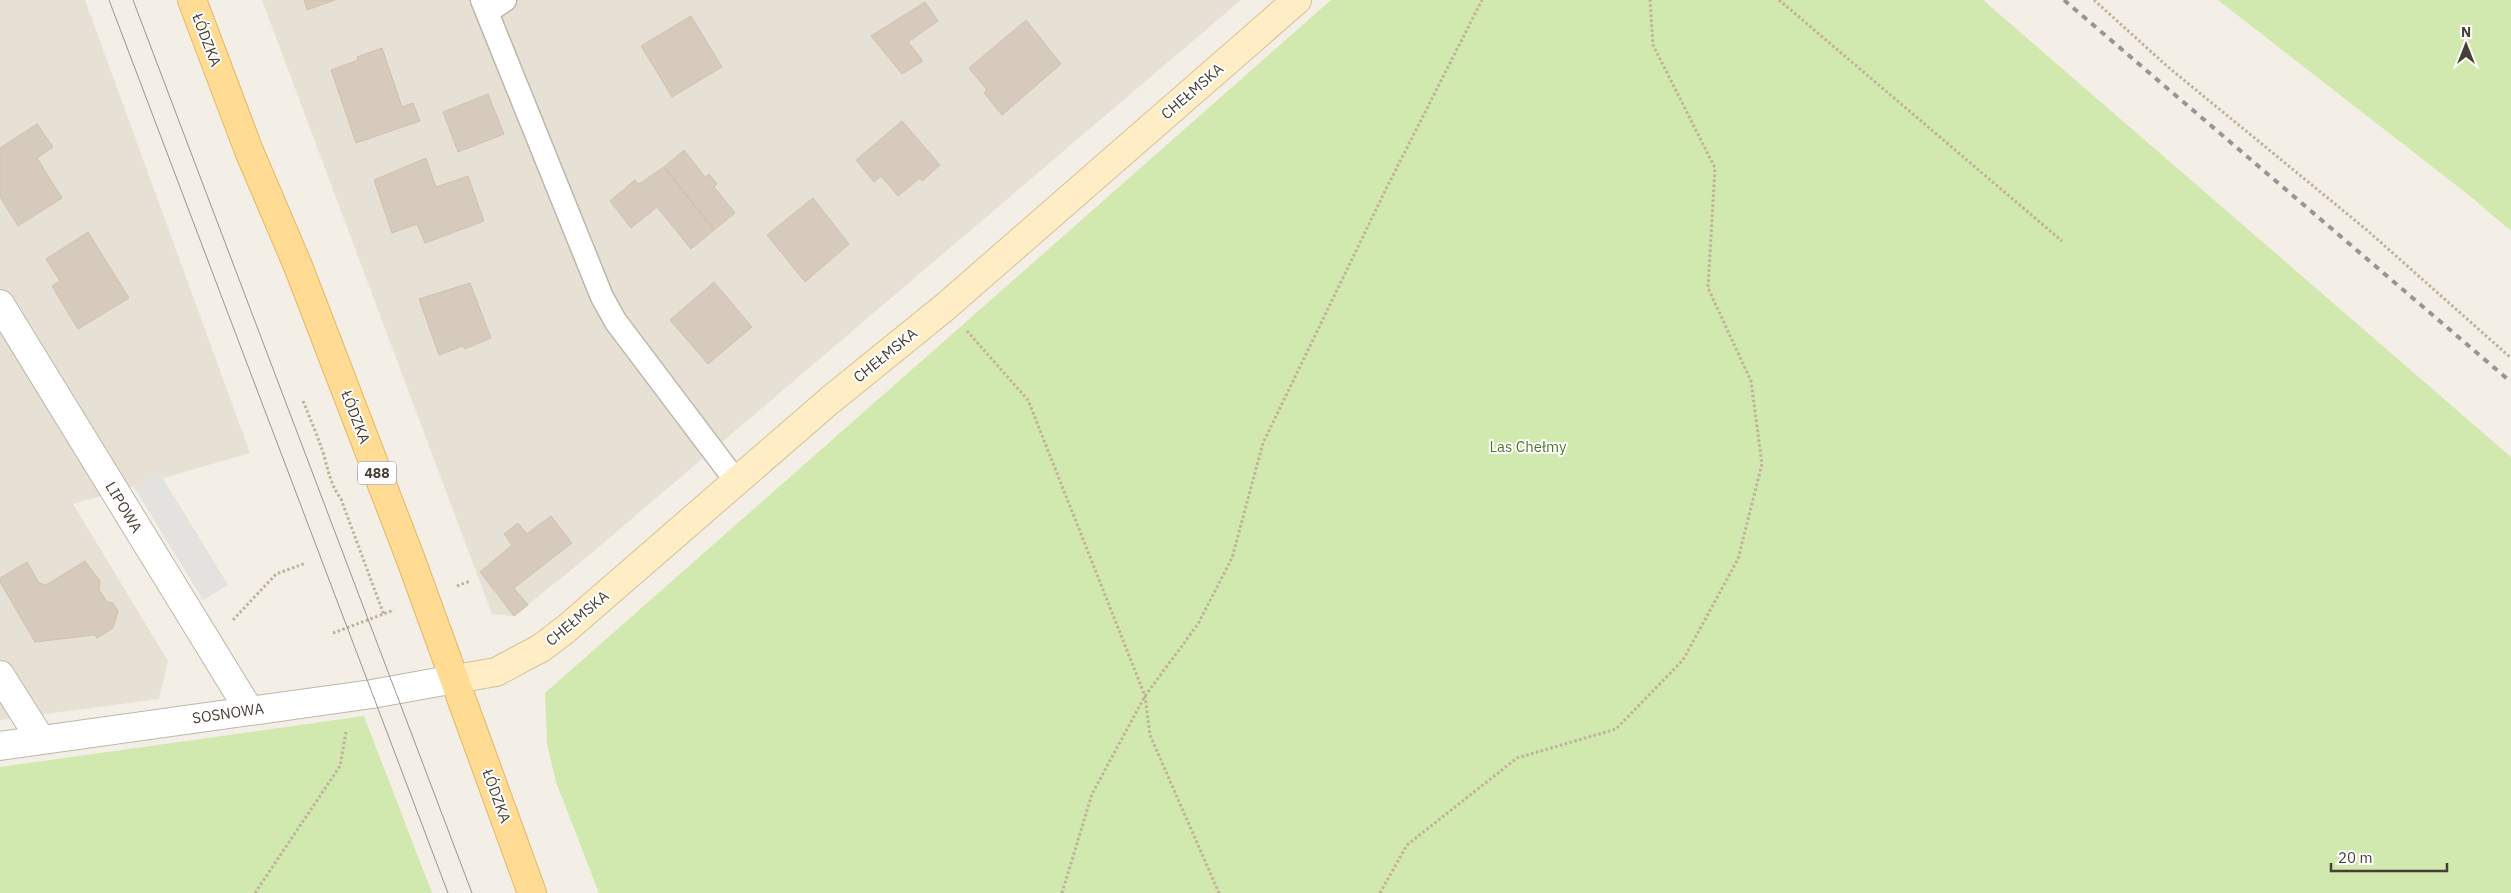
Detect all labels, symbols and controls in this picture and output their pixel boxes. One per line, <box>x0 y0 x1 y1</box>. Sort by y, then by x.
street label: ŁÓDZKA <box>188 10 226 70</box>
north arrow <box>2441 20 2491 70</box>
text: N <box>2461 23 2471 41</box>
street label: CHEŁMSKA <box>1157 59 1227 123</box>
street label: CHEŁMSKA <box>849 323 921 386</box>
street label: ŁÓDZKA <box>337 387 375 447</box>
park label: Las Chełmy <box>1489 437 1567 456</box>
road number: 488 <box>358 462 396 484</box>
street label: LIPOWA <box>101 478 147 536</box>
street label: CHEŁMSKA <box>542 586 613 650</box>
street label: SOSNOWA <box>191 699 265 727</box>
street label: ŁÓDZKA <box>478 766 516 826</box>
scale bar <box>2331 840 2447 872</box>
text: 20 m <box>2338 848 2373 867</box>

